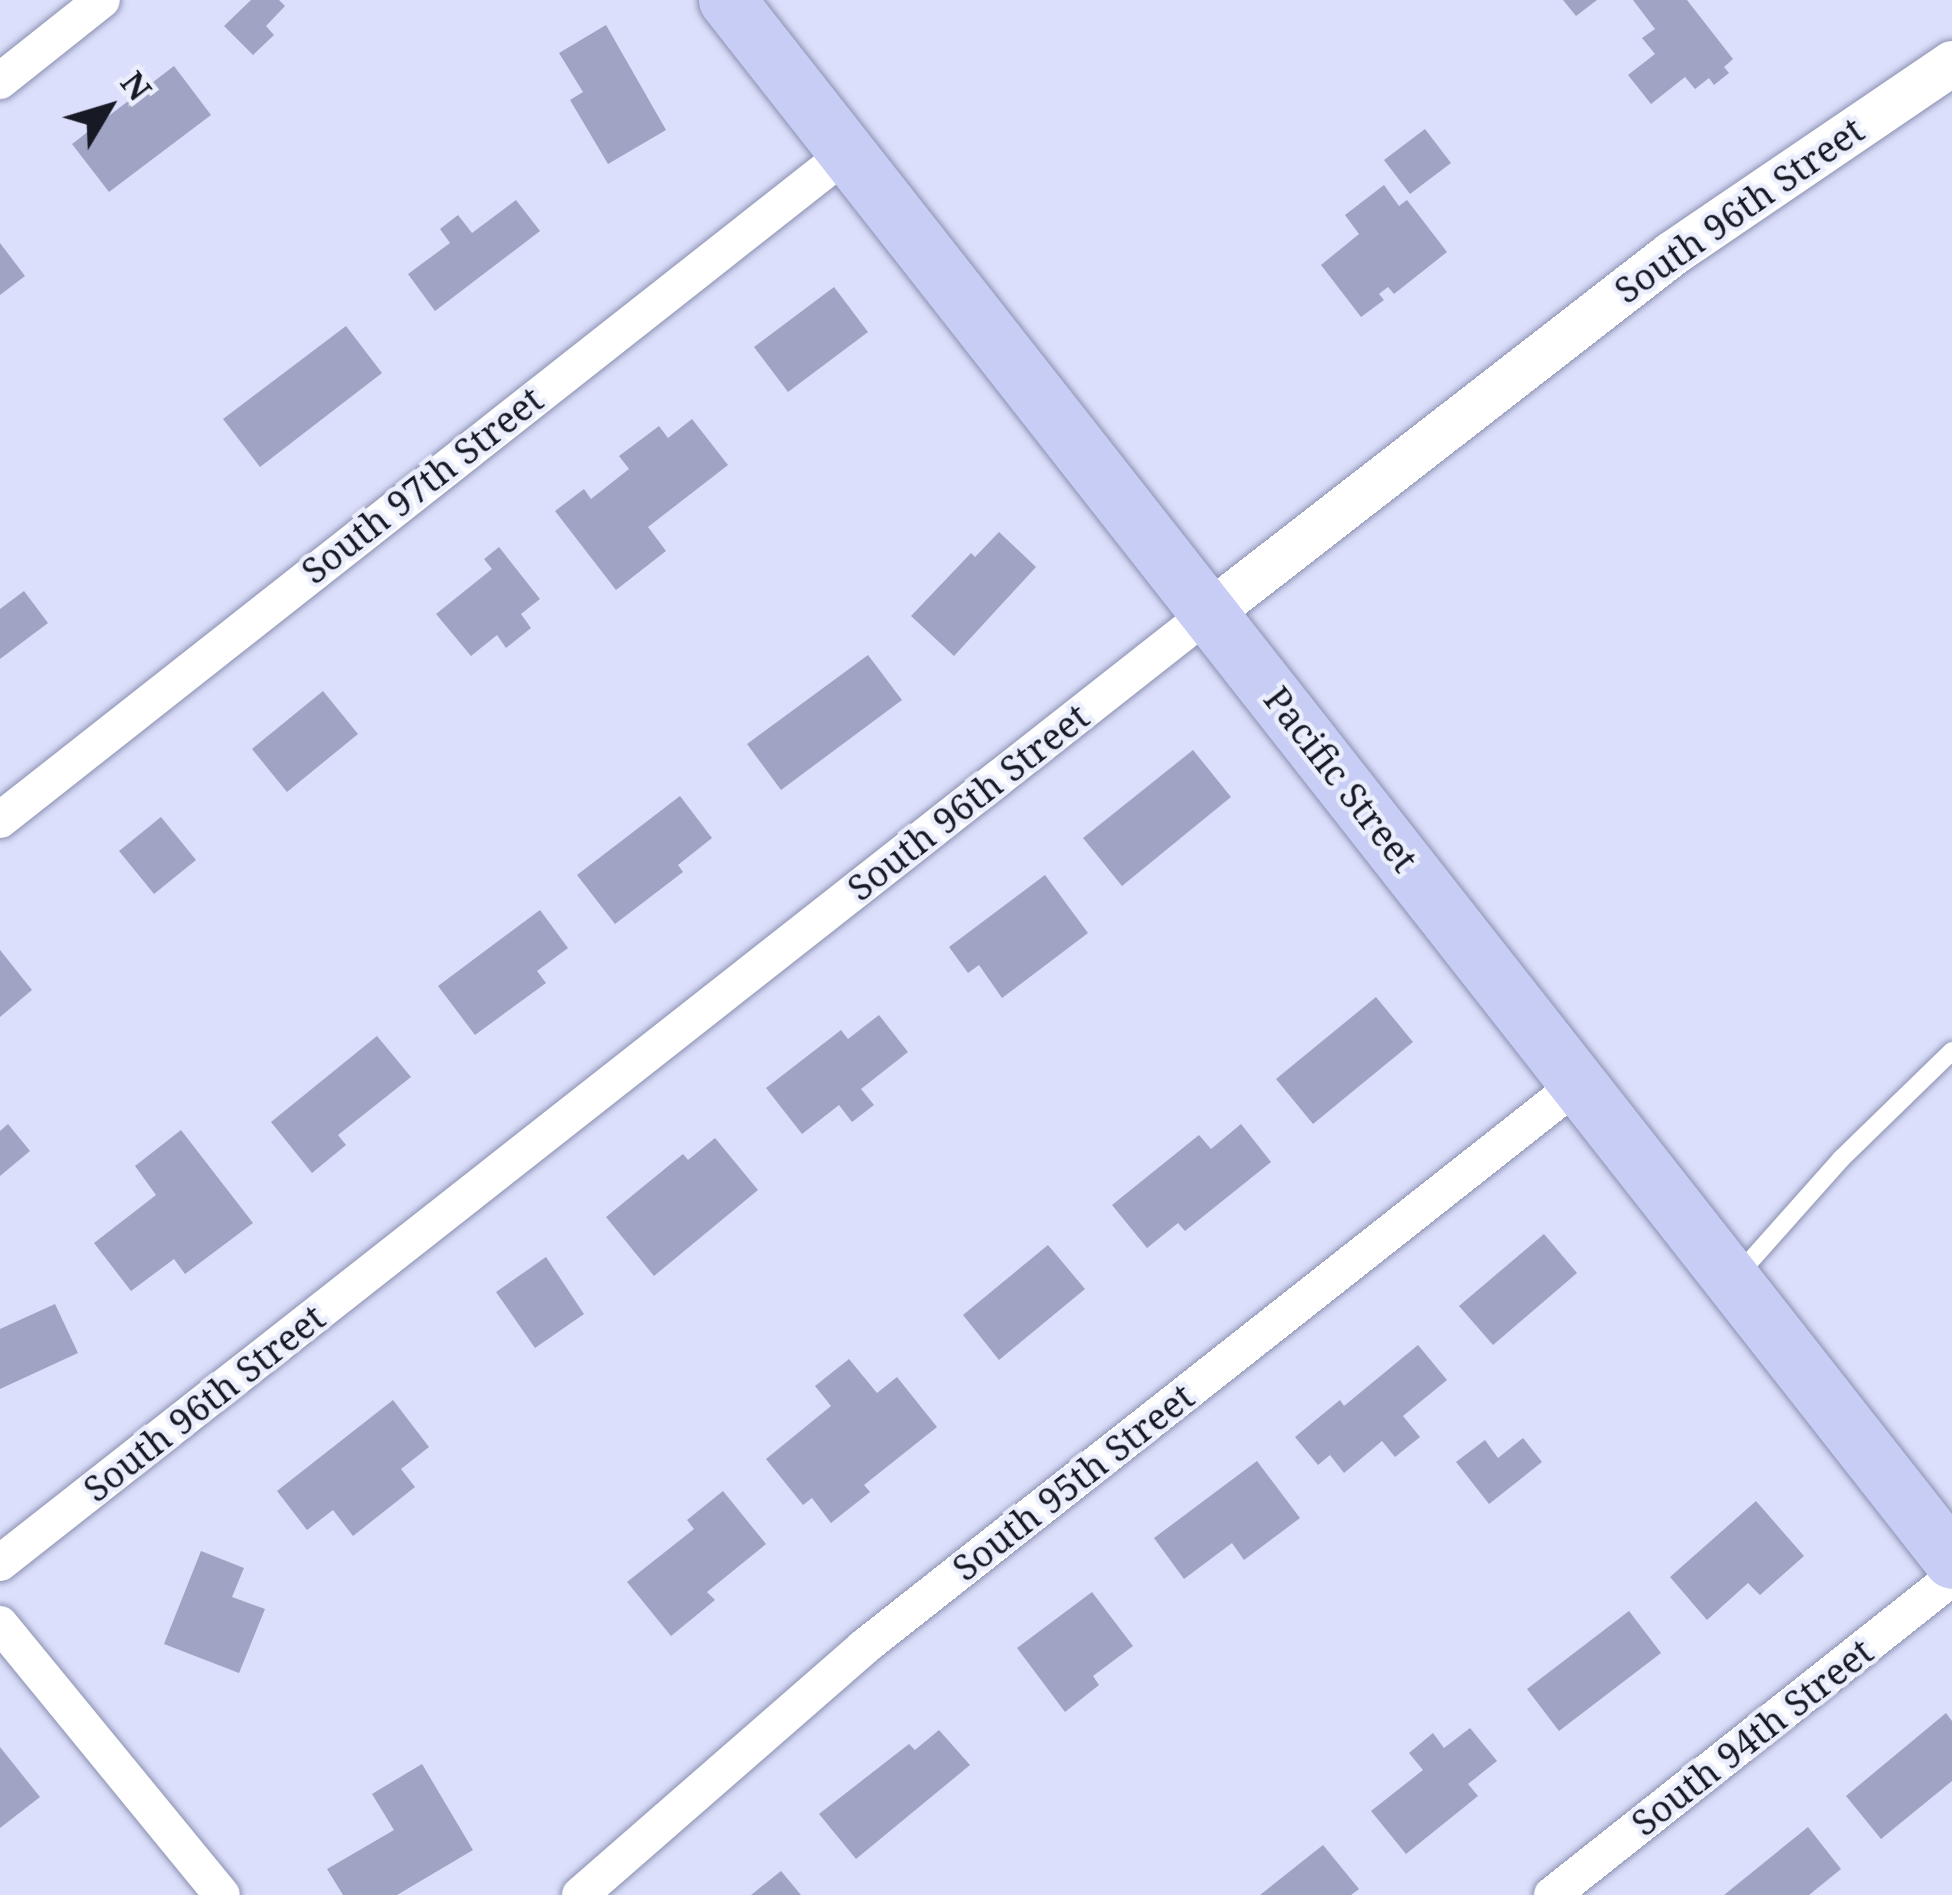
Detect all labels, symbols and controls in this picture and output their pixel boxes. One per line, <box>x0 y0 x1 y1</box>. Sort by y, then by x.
north arrow <box>48 48 168 168</box>
text: N <box>111 61 162 110</box>
street label: South 96th Street <box>1606 108 1872 312</box>
street label: South 97th Street <box>293 378 551 592</box>
street label: Pacific Street <box>1255 678 1427 880</box>
street label: South 96th Street <box>839 695 1097 909</box>
street label: South 96th Street <box>75 1296 333 1510</box>
street label: South 95th Street <box>944 1375 1202 1589</box>
street label: South 94th Street <box>1623 1630 1881 1844</box>

